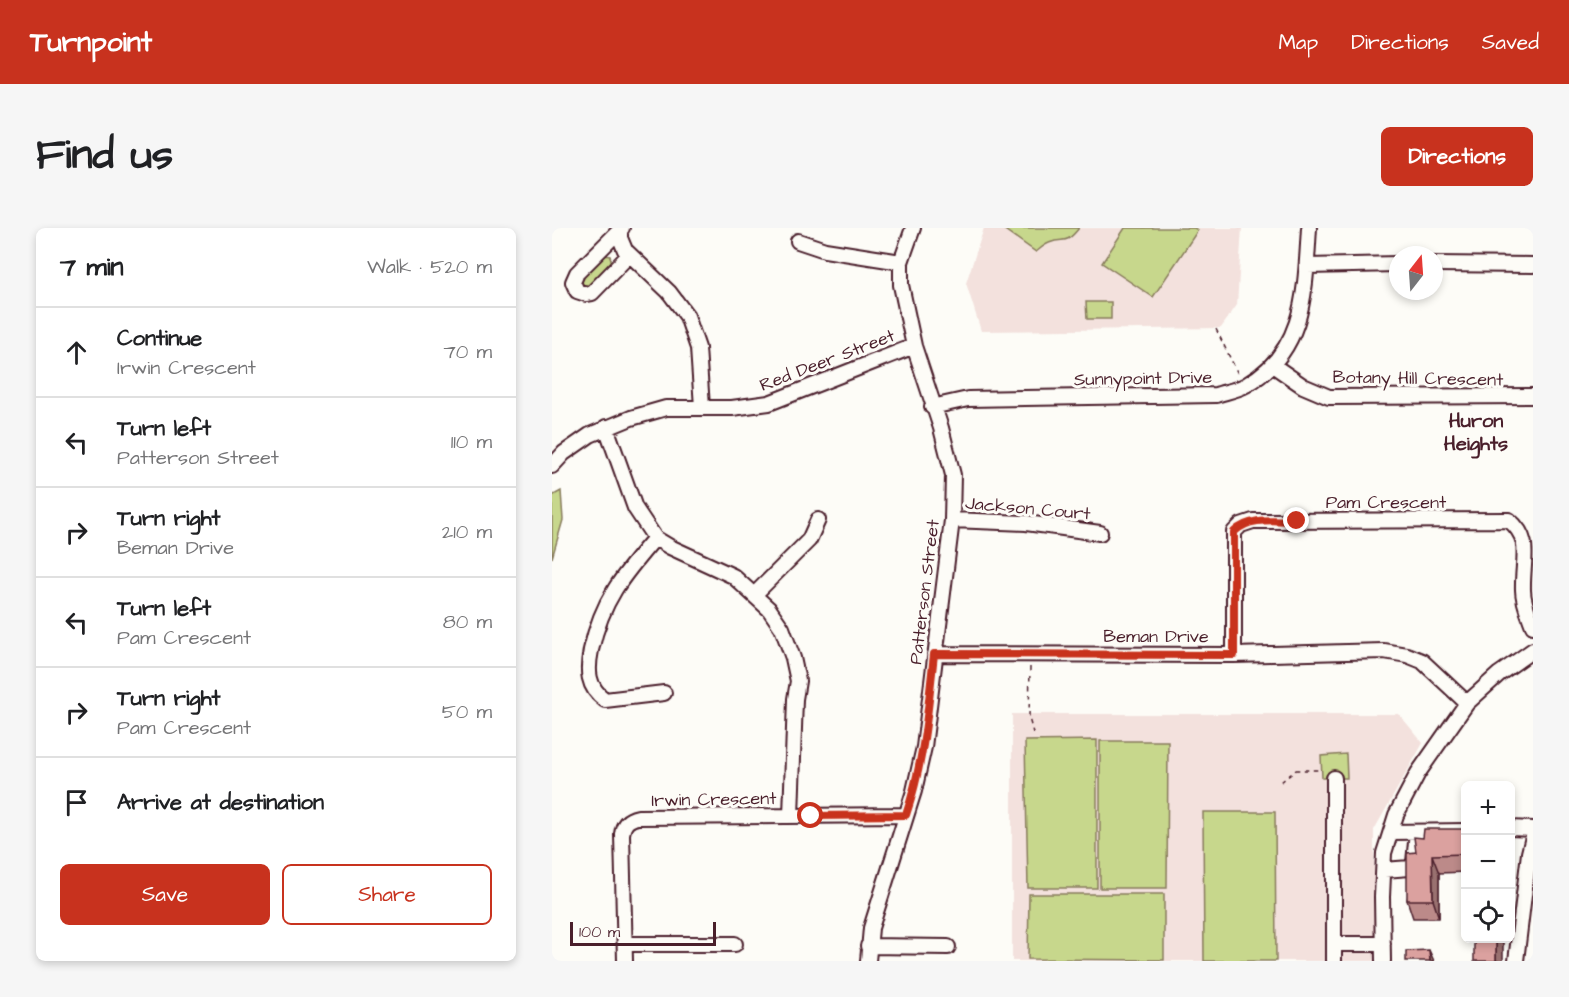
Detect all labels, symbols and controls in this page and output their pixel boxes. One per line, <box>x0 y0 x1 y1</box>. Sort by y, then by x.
text: Turnpoint <box>30 23 152 62</box>
text: Map <box>1278 28 1318 57</box>
text: Directions <box>1351 28 1449 57</box>
text: Saved <box>1482 28 1539 57</box>
text: Find us <box>36 127 173 185</box>
button: Directions <box>1381 127 1533 186</box>
north arrow <box>1389 246 1443 300</box>
text: 7 min <box>60 249 124 285</box>
text: Walk · 520 m <box>367 253 492 281</box>
text: Continue <box>117 323 202 354</box>
street label: Red Deer Street <box>756 323 899 398</box>
icon: ahead <box>60 336 93 369</box>
text: 70 m <box>444 338 492 366</box>
text: Irwin Crescent <box>117 354 256 382</box>
street label: Sunnypoint Drive <box>1074 365 1213 393</box>
street label: Botany Hill Crescent <box>1332 365 1504 394</box>
district label: Huron Heights <box>1444 407 1508 459</box>
text: Turn left <box>117 413 211 444</box>
icon: left <box>60 426 93 459</box>
text: 110 m <box>451 428 492 456</box>
text: Patterson Street <box>117 444 279 472</box>
street label: Pam Crescent <box>1326 490 1447 515</box>
street label: Jackson Court <box>964 491 1092 526</box>
text: Turn right <box>117 503 220 534</box>
route end <box>1283 507 1309 533</box>
icon: right <box>60 516 93 549</box>
street label: Patterson Street <box>903 517 946 666</box>
text: 210 m <box>442 518 492 546</box>
text: Beman Drive <box>117 534 234 562</box>
text: Turn left <box>117 593 211 624</box>
icon: left <box>60 606 93 639</box>
text: 80 m <box>443 608 492 636</box>
text: Pam Crescent <box>117 624 251 652</box>
street label: Beman Drive <box>1103 624 1209 649</box>
text: Turn right <box>117 683 220 714</box>
icon: right <box>60 696 93 729</box>
text: 50 m <box>442 698 492 726</box>
text: Pam Crescent <box>117 714 251 742</box>
map controls <box>1461 781 1515 943</box>
button: + <box>1461 781 1515 835</box>
icon: arrive <box>60 786 93 819</box>
street label: Irwin Crescent <box>651 786 777 813</box>
text: Arrive at destination <box>117 787 324 818</box>
route start <box>797 802 823 828</box>
button: − <box>1461 835 1515 889</box>
button: Save <box>60 864 270 925</box>
button: Share <box>282 864 492 925</box>
button: locate <box>1461 889 1515 943</box>
scale bar <box>570 919 716 946</box>
text: 100 m <box>579 921 620 943</box>

